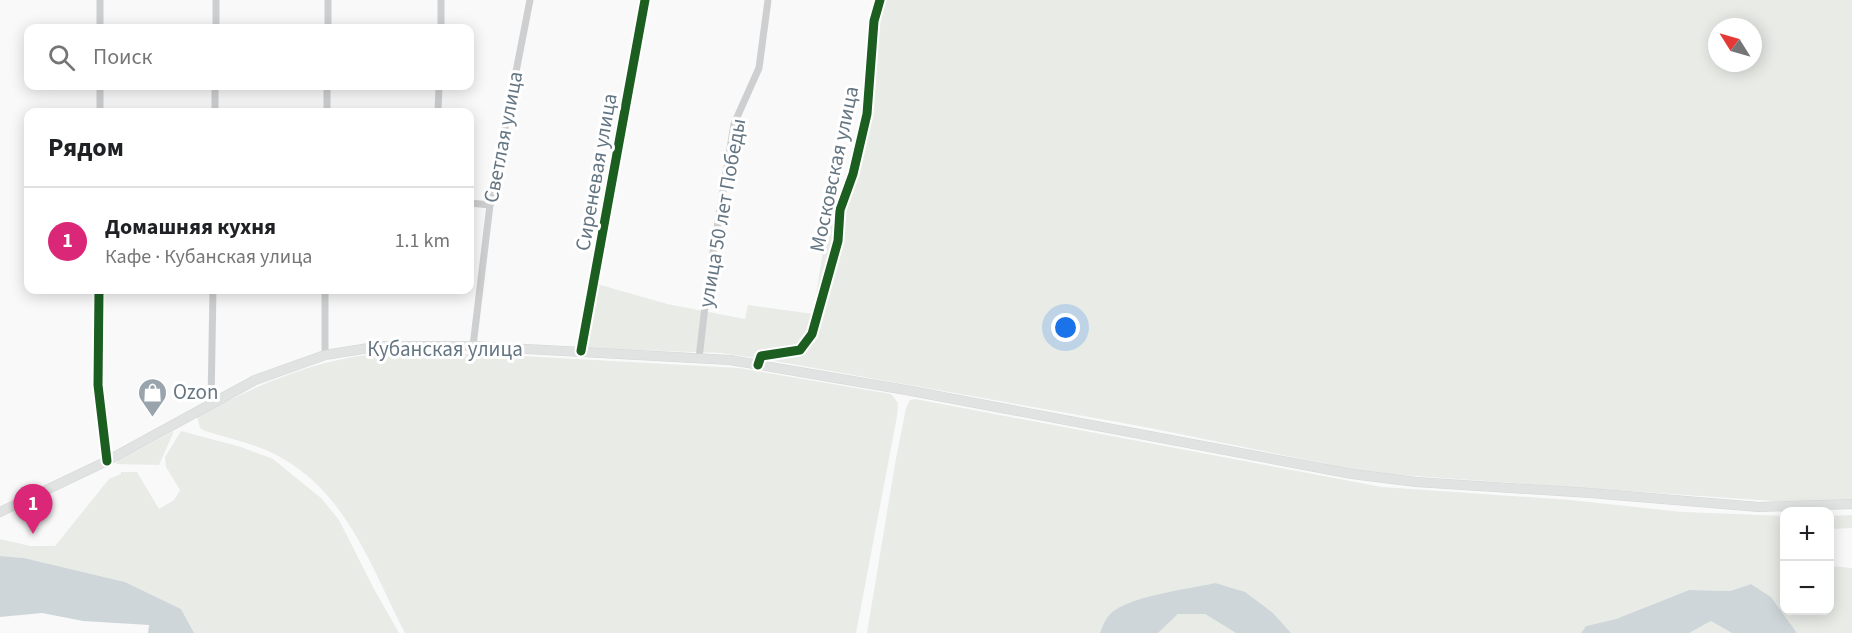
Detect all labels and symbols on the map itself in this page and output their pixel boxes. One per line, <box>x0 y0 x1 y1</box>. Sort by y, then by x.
north arrow <box>1708 18 1762 72</box>
street label: Светлая улица <box>476 69 530 205</box>
street label: Московская улица <box>802 83 866 255</box>
street label: Сиреневая улица <box>567 91 625 253</box>
street label: улица 50 лет Победы <box>691 116 753 310</box>
your location <box>1051 313 1080 342</box>
street label: Кубанская улица <box>367 334 523 364</box>
shop icon: Ozon <box>136 376 168 418</box>
place label: Ozon <box>173 377 218 407</box>
pin: 1 <box>14 484 52 534</box>

